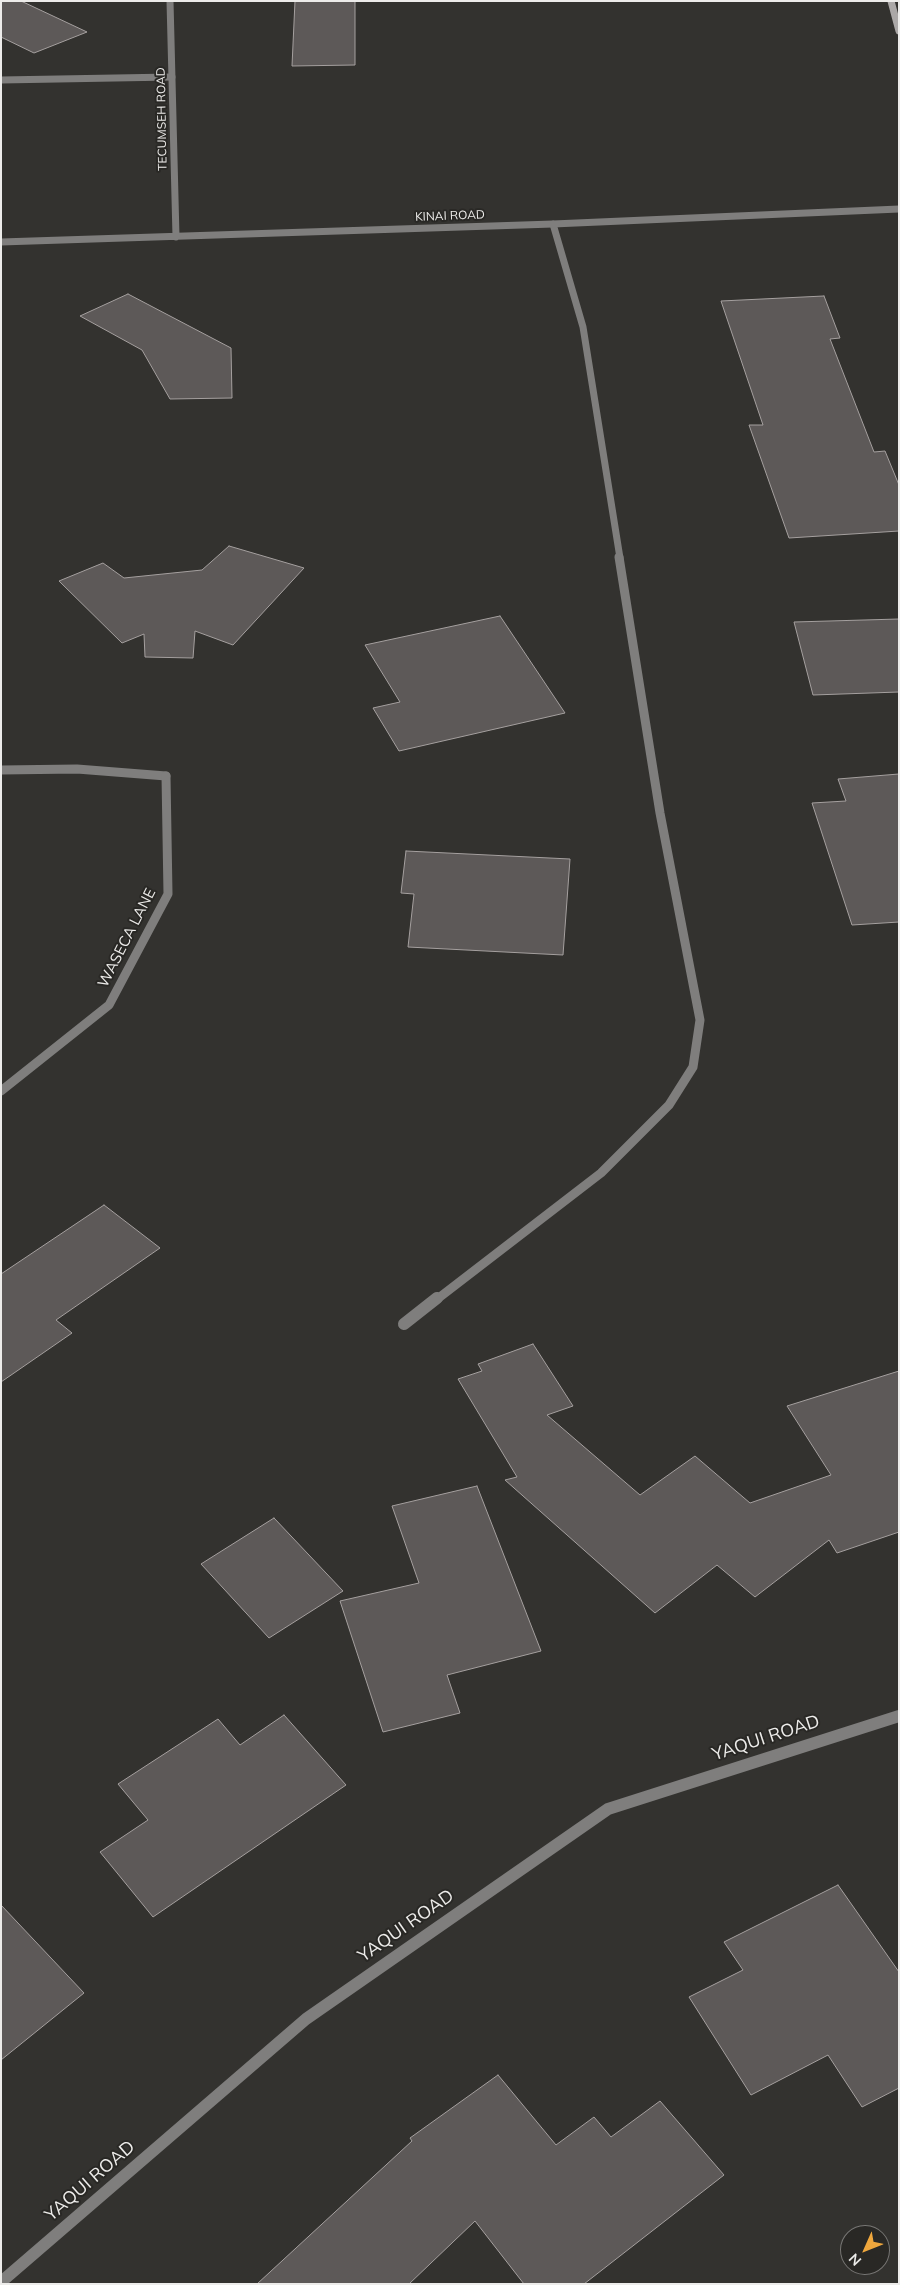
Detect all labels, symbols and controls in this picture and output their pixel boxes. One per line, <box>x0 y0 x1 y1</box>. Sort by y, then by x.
street label: TECUMSEH ROAD <box>154 67 170 171</box>
street label: KINAI ROAD <box>415 208 485 224</box>
street label: WASECA LANE <box>94 885 160 991</box>
street label: YAQUI ROAD <box>709 1710 823 1766</box>
street label: YAQUI ROAD <box>354 1885 458 1967</box>
street label: YAQUI ROAD <box>41 2136 139 2226</box>
north arrow <box>840 2225 890 2275</box>
text: N <box>845 2250 865 2270</box>

